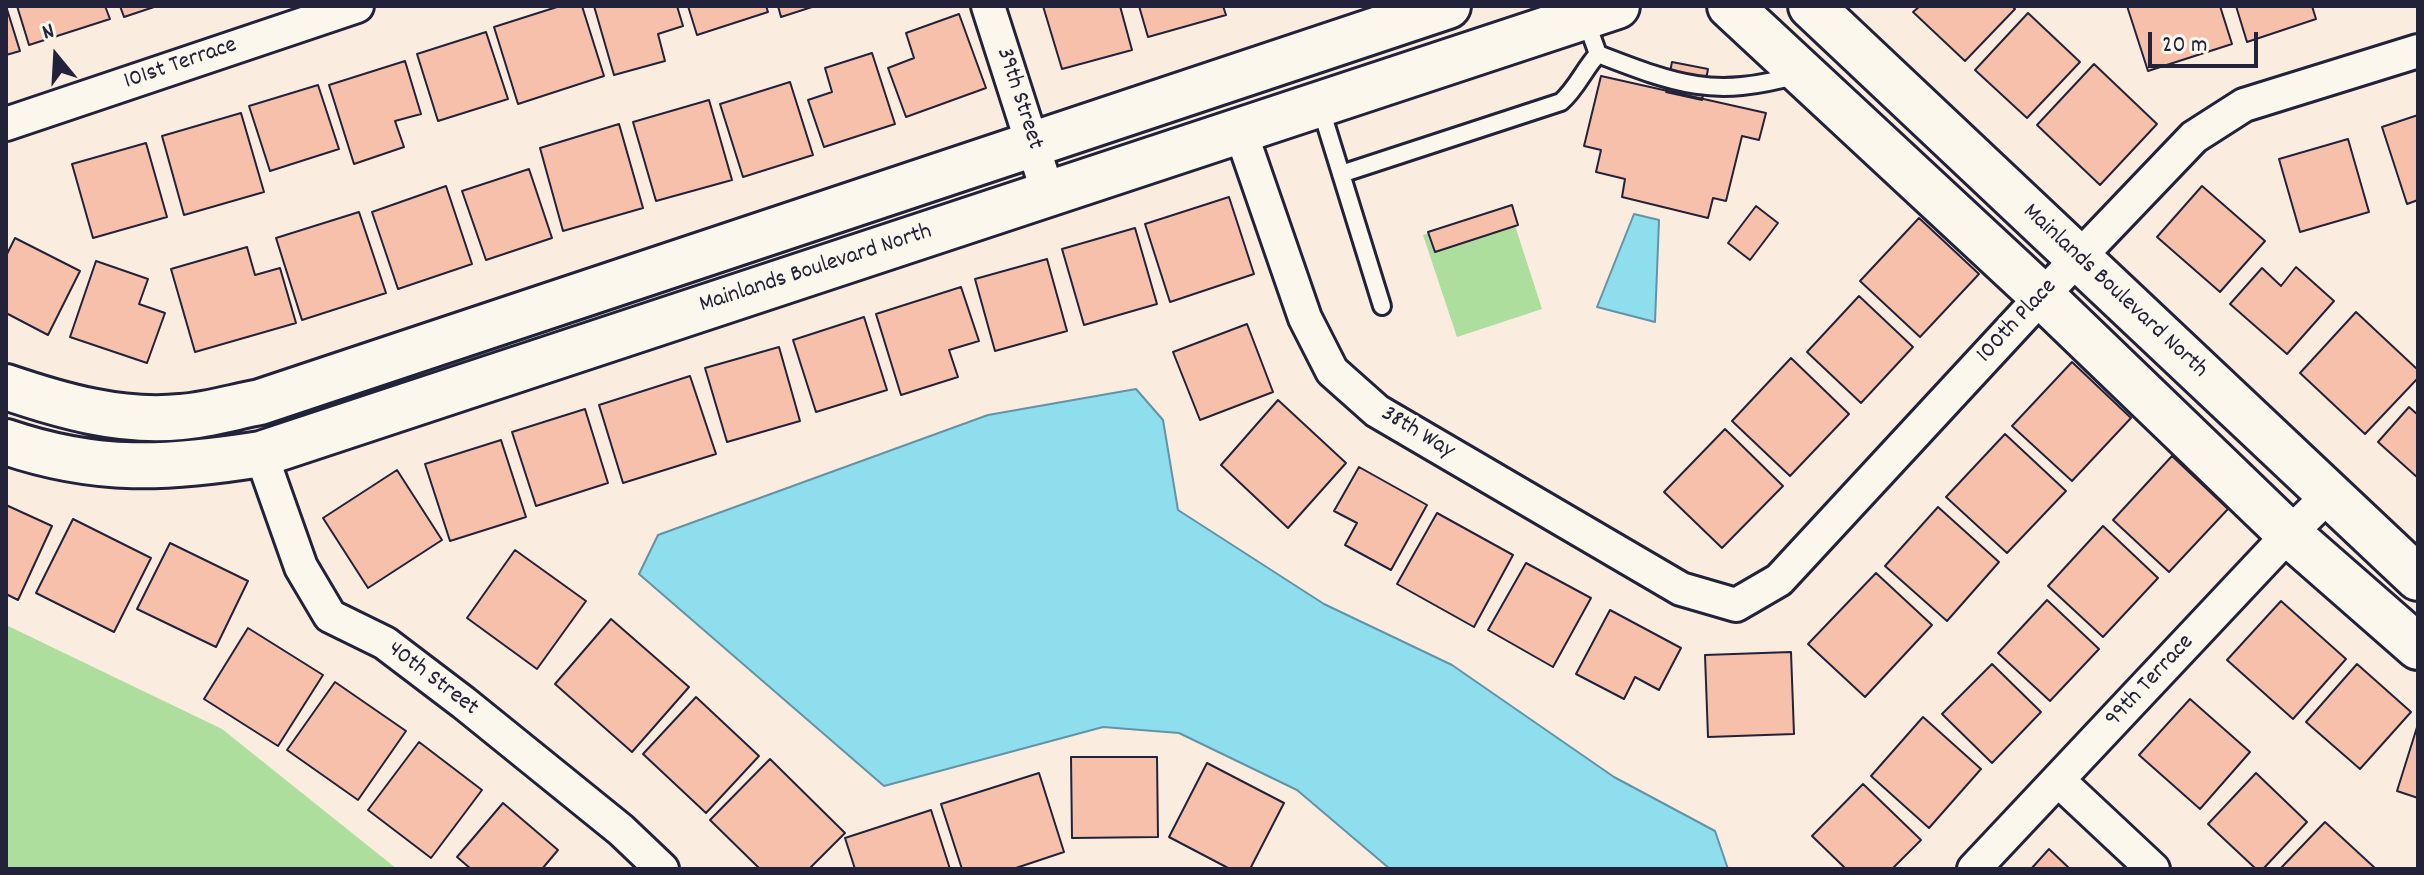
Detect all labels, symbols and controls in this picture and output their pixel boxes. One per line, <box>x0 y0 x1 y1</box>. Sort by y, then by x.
north arrow <box>16 16 96 96</box>
text: N <box>38 16 58 49</box>
scale bar <box>2152 16 2262 66</box>
text: 20 m <box>2162 29 2208 63</box>
street label: 101st Terrace <box>121 32 241 98</box>
street label: 39th Street <box>988 44 1048 154</box>
street label: Mainlands Boulevard North <box>2015 199 2213 385</box>
street label: Mainlands Boulevard North <box>696 219 936 321</box>
street label: 100th Place <box>1972 274 2064 370</box>
street label: 38th Way <box>1375 401 1459 467</box>
street label: 99th Terrace <box>2101 629 2201 735</box>
street label: 40th Street <box>381 636 483 724</box>

